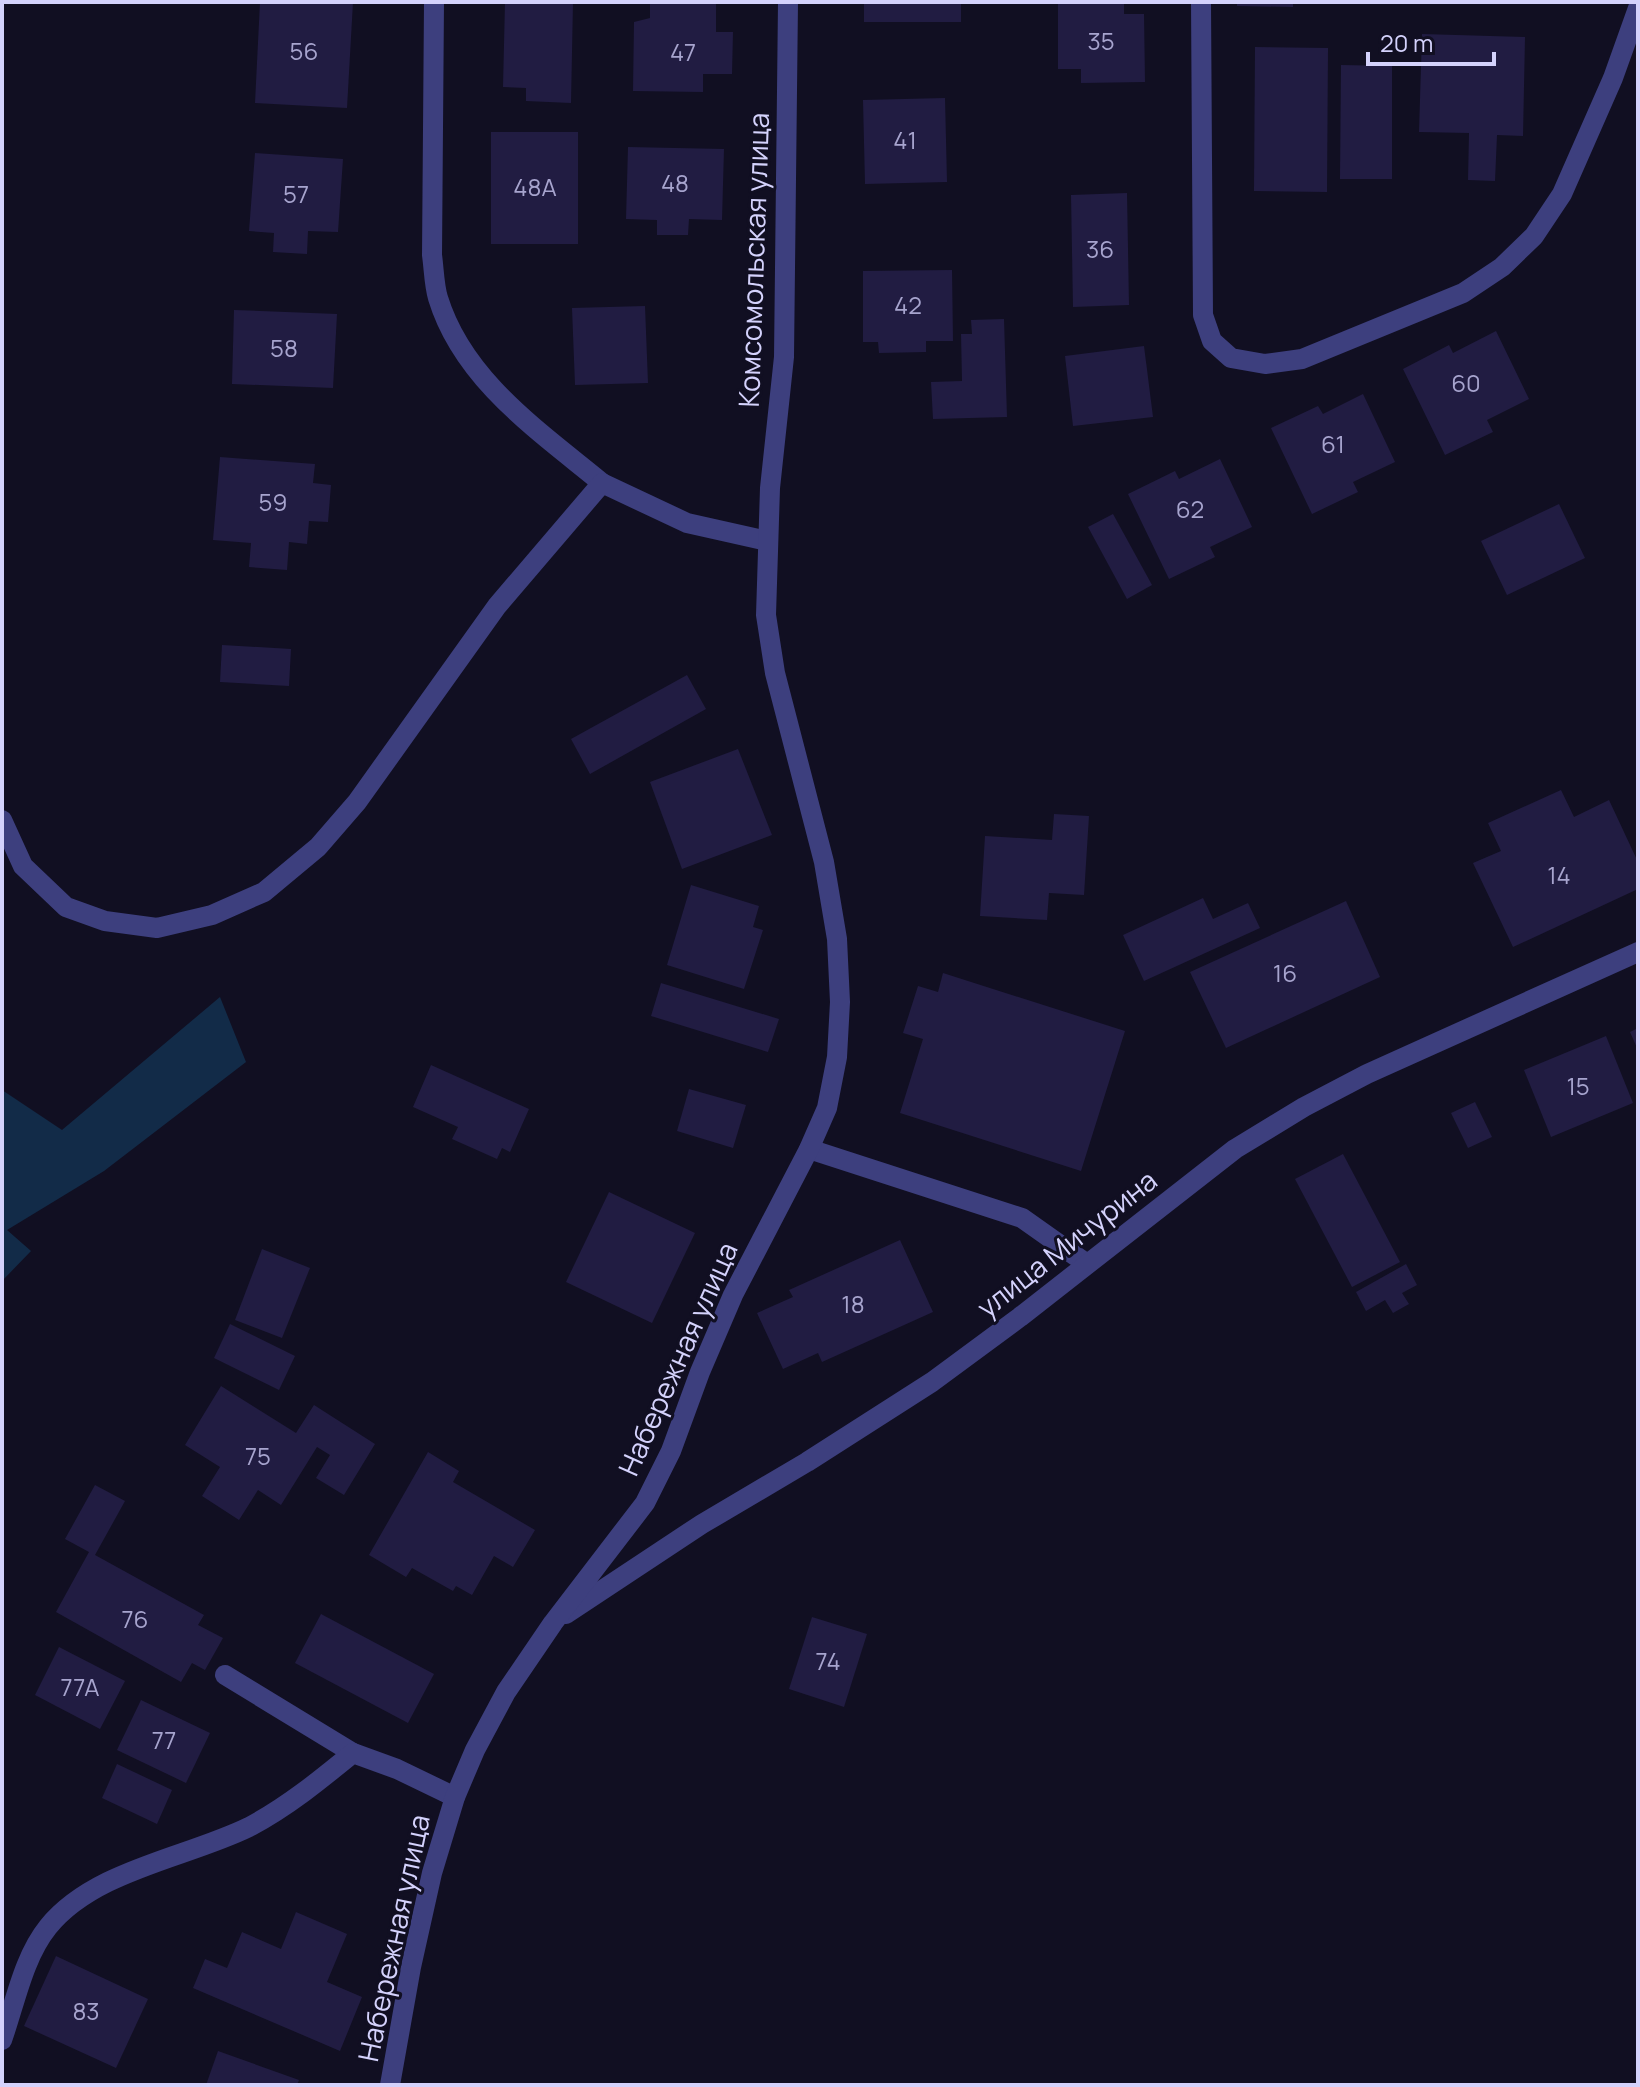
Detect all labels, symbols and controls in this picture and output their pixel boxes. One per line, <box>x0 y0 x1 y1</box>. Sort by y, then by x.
scale bar <box>1368 16 1494 66</box>
house number: 35 <box>1087 24 1115 57</box>
text: 20 m <box>1380 26 1433 59</box>
house number: 56 <box>290 34 318 67</box>
house number: 47 <box>670 35 696 68</box>
street label: Комсомольская улица <box>729 112 777 408</box>
house number: 41 <box>893 123 917 156</box>
house number: 48 <box>661 166 689 199</box>
house number: 48А <box>513 170 557 203</box>
house number: 57 <box>283 177 309 210</box>
house number: 36 <box>1086 232 1114 265</box>
house number: 42 <box>894 288 922 321</box>
house number: 58 <box>270 331 298 364</box>
house number: 60 <box>1451 366 1481 399</box>
house number: 61 <box>1321 427 1345 460</box>
house number: 59 <box>259 485 287 518</box>
house number: 62 <box>1176 492 1204 525</box>
house number: 14 <box>1547 858 1571 891</box>
house number: 16 <box>1273 956 1297 989</box>
house number: 15 <box>1566 1069 1590 1102</box>
street label: улица Мичурина <box>968 1161 1164 1326</box>
street label: Набережная улица <box>609 1236 746 1481</box>
house number: 18 <box>841 1287 865 1320</box>
house number: 75 <box>245 1439 271 1472</box>
house number: 76 <box>122 1602 148 1635</box>
house number: 74 <box>815 1644 841 1677</box>
house number: 77А <box>61 1670 99 1703</box>
house number: 77 <box>152 1723 176 1756</box>
street label: Набережная улица <box>348 1811 438 2065</box>
house number: 83 <box>72 1994 100 2027</box>

